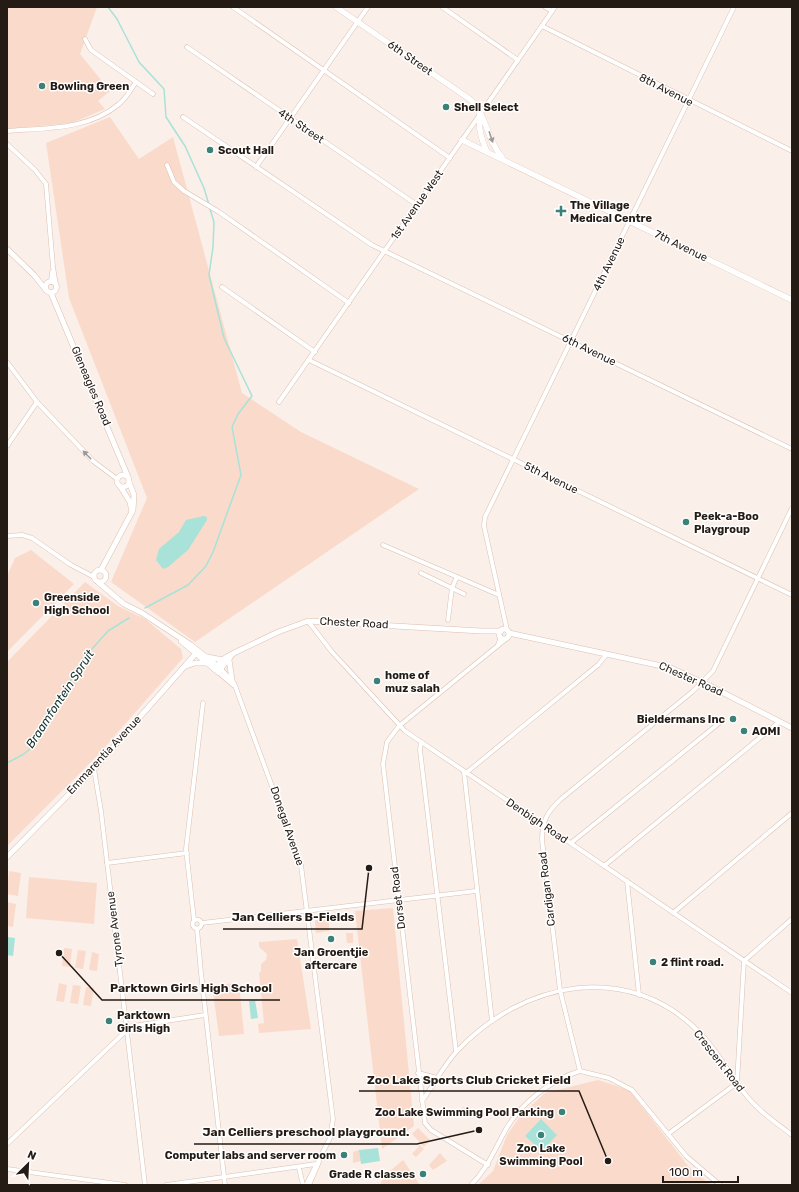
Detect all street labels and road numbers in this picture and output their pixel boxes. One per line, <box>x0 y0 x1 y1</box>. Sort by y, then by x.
street label: 6th Street <box>385 38 436 79</box>
street label: 8th Avenue <box>637 71 695 109</box>
street label: 4th Street <box>276 106 327 146</box>
street label: 1st Avenue West <box>388 167 446 243</box>
street label: 7th Avenue <box>652 228 710 264</box>
street label: 4th Avenue <box>590 235 628 293</box>
street label: 6th Avenue <box>560 331 618 369</box>
street label: Gleneagles Road <box>68 344 114 428</box>
street label: 5th Avenue <box>522 459 580 497</box>
street label: Chester Road <box>319 615 389 631</box>
street label: Chester Road <box>657 659 725 699</box>
street label: Emmarentia Avenue <box>64 713 144 797</box>
street label: Donegal Avenue <box>267 785 307 867</box>
street label: Denbigh Road <box>504 796 570 846</box>
street label: Cardigan Road <box>536 851 558 927</box>
street label: Dorset Road <box>388 866 408 930</box>
street label: Tyrone Avenue <box>104 891 126 967</box>
street label: Crescent Road <box>691 1027 747 1095</box>

